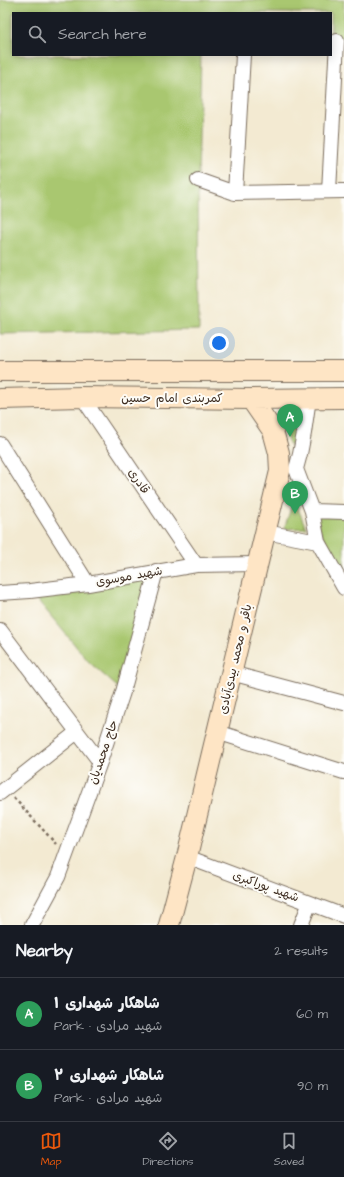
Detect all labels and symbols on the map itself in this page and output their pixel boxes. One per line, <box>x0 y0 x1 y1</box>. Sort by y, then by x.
your location <box>209 333 229 353</box>
street label: کمربندی امام حسین <box>121 390 223 407</box>
pin: A <box>277 404 303 437</box>
street label: قادری <box>124 465 153 498</box>
pin: B <box>282 481 308 514</box>
street label: شهید موسوی <box>94 562 164 591</box>
street label: باقر و محمد بیدی‌آبادی <box>215 602 256 716</box>
street label: حاج محمدیان <box>85 718 122 787</box>
street label: شهید پوراکبری <box>230 867 301 906</box>

